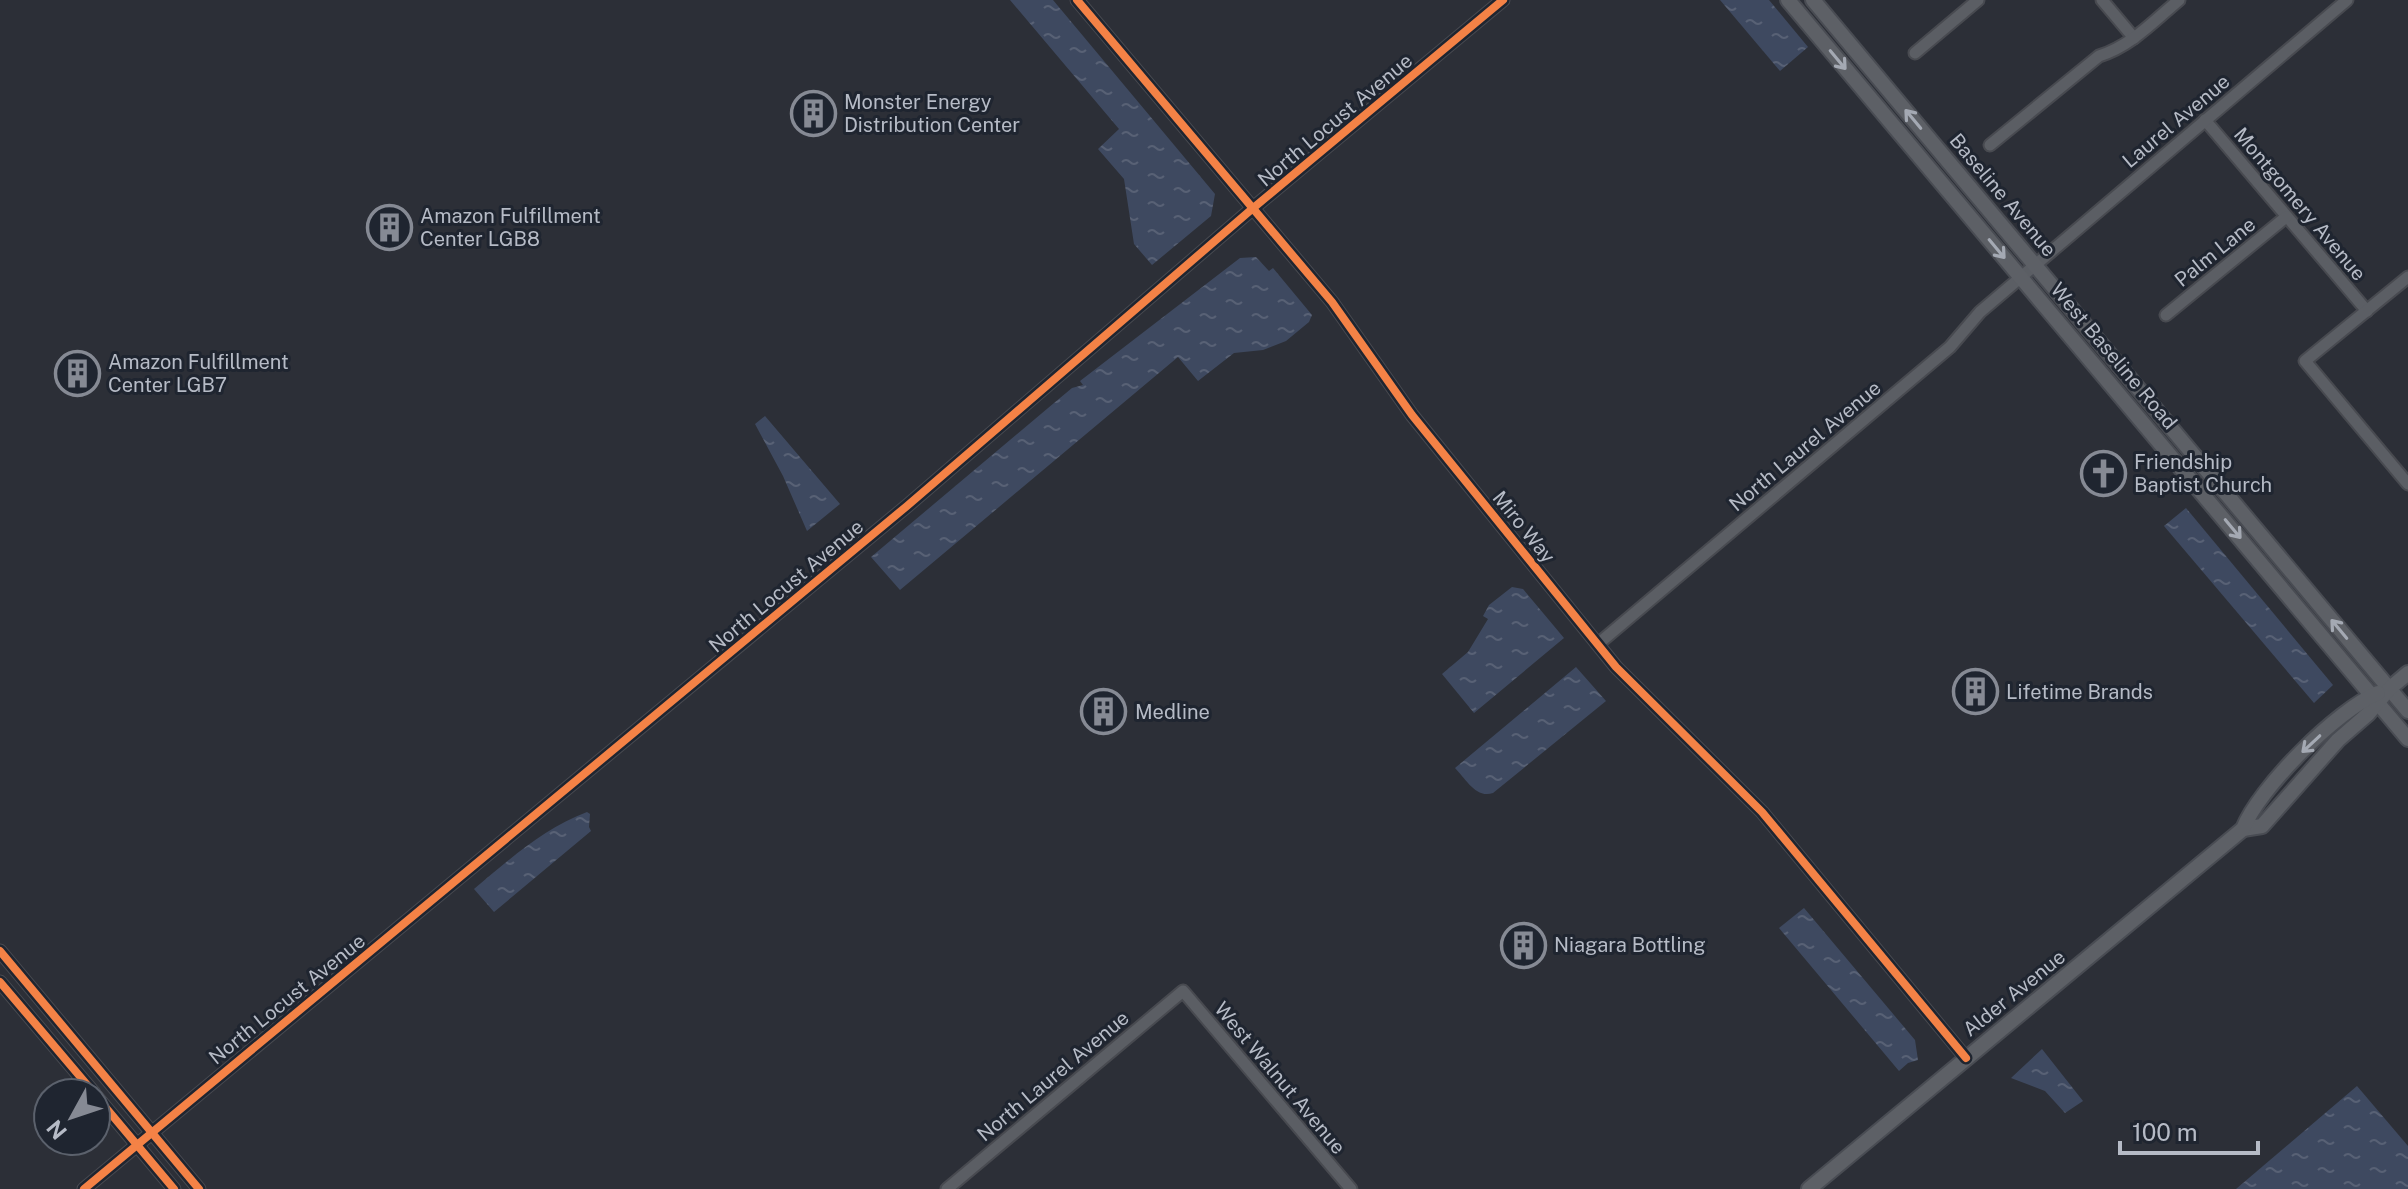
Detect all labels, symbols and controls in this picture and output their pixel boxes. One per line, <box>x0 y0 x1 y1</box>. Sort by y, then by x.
street label: North Locust Avenue <box>1253 48 1417 192</box>
one-way arrow <box>1829 49 1846 70</box>
street label: Laurel Avenue <box>2117 69 2235 173</box>
building icon: Monster Energy Distribution Center <box>789 90 837 138</box>
place label: Monster Energy Distribution Center <box>844 90 1020 137</box>
one-way arrow <box>1904 109 1922 130</box>
street label: Montgomery Avenue <box>2229 123 2371 285</box>
street label: Baseline Avenue <box>1945 129 2061 261</box>
building icon: Amazon Fulfillment Center LGB8 <box>365 204 413 252</box>
place label: Amazon Fulfillment Center LGB8 <box>420 204 601 251</box>
street label: Palm Lane <box>2170 212 2260 292</box>
one-way arrow <box>1988 238 2006 259</box>
street label: West Baseline Road <box>2046 278 2182 434</box>
building icon: Amazon Fulfillment Center LGB7 <box>53 350 101 398</box>
place label: Amazon Fulfillment Center LGB7 <box>108 350 289 397</box>
street label: North Laurel Avenue <box>1724 376 1886 516</box>
church icon: Friendship Baptist Church <box>2079 450 2127 498</box>
place label: Friendship Baptist Church <box>2134 450 2272 497</box>
street label: Miro Way <box>1488 486 1560 568</box>
street label: North Locust Avenue <box>704 514 868 658</box>
one-way arrow <box>2224 518 2242 539</box>
one-way arrow <box>2330 619 2348 640</box>
building icon: Lifetime Brands <box>1951 668 1999 716</box>
place label: Lifetime Brands <box>2006 680 2153 704</box>
building icon: Medline <box>1080 688 1128 736</box>
place label: Medline <box>1135 700 1210 724</box>
one-way arrow <box>2302 734 2322 752</box>
building icon: Niagara Bottling <box>1499 921 1547 969</box>
street label: North Locust Avenue <box>204 929 370 1069</box>
place label: Niagara Bottling <box>1554 933 1706 957</box>
street label: Alder Avenue <box>1958 945 2070 1041</box>
street label: West Walnut Avenue <box>1209 997 1351 1159</box>
street label: North Laurel Avenue <box>972 1006 1134 1146</box>
north arrow <box>32 1077 112 1157</box>
scale bar <box>2120 1105 2258 1155</box>
text: N <box>41 1115 72 1145</box>
text: 100 m <box>2132 1118 2198 1146</box>

